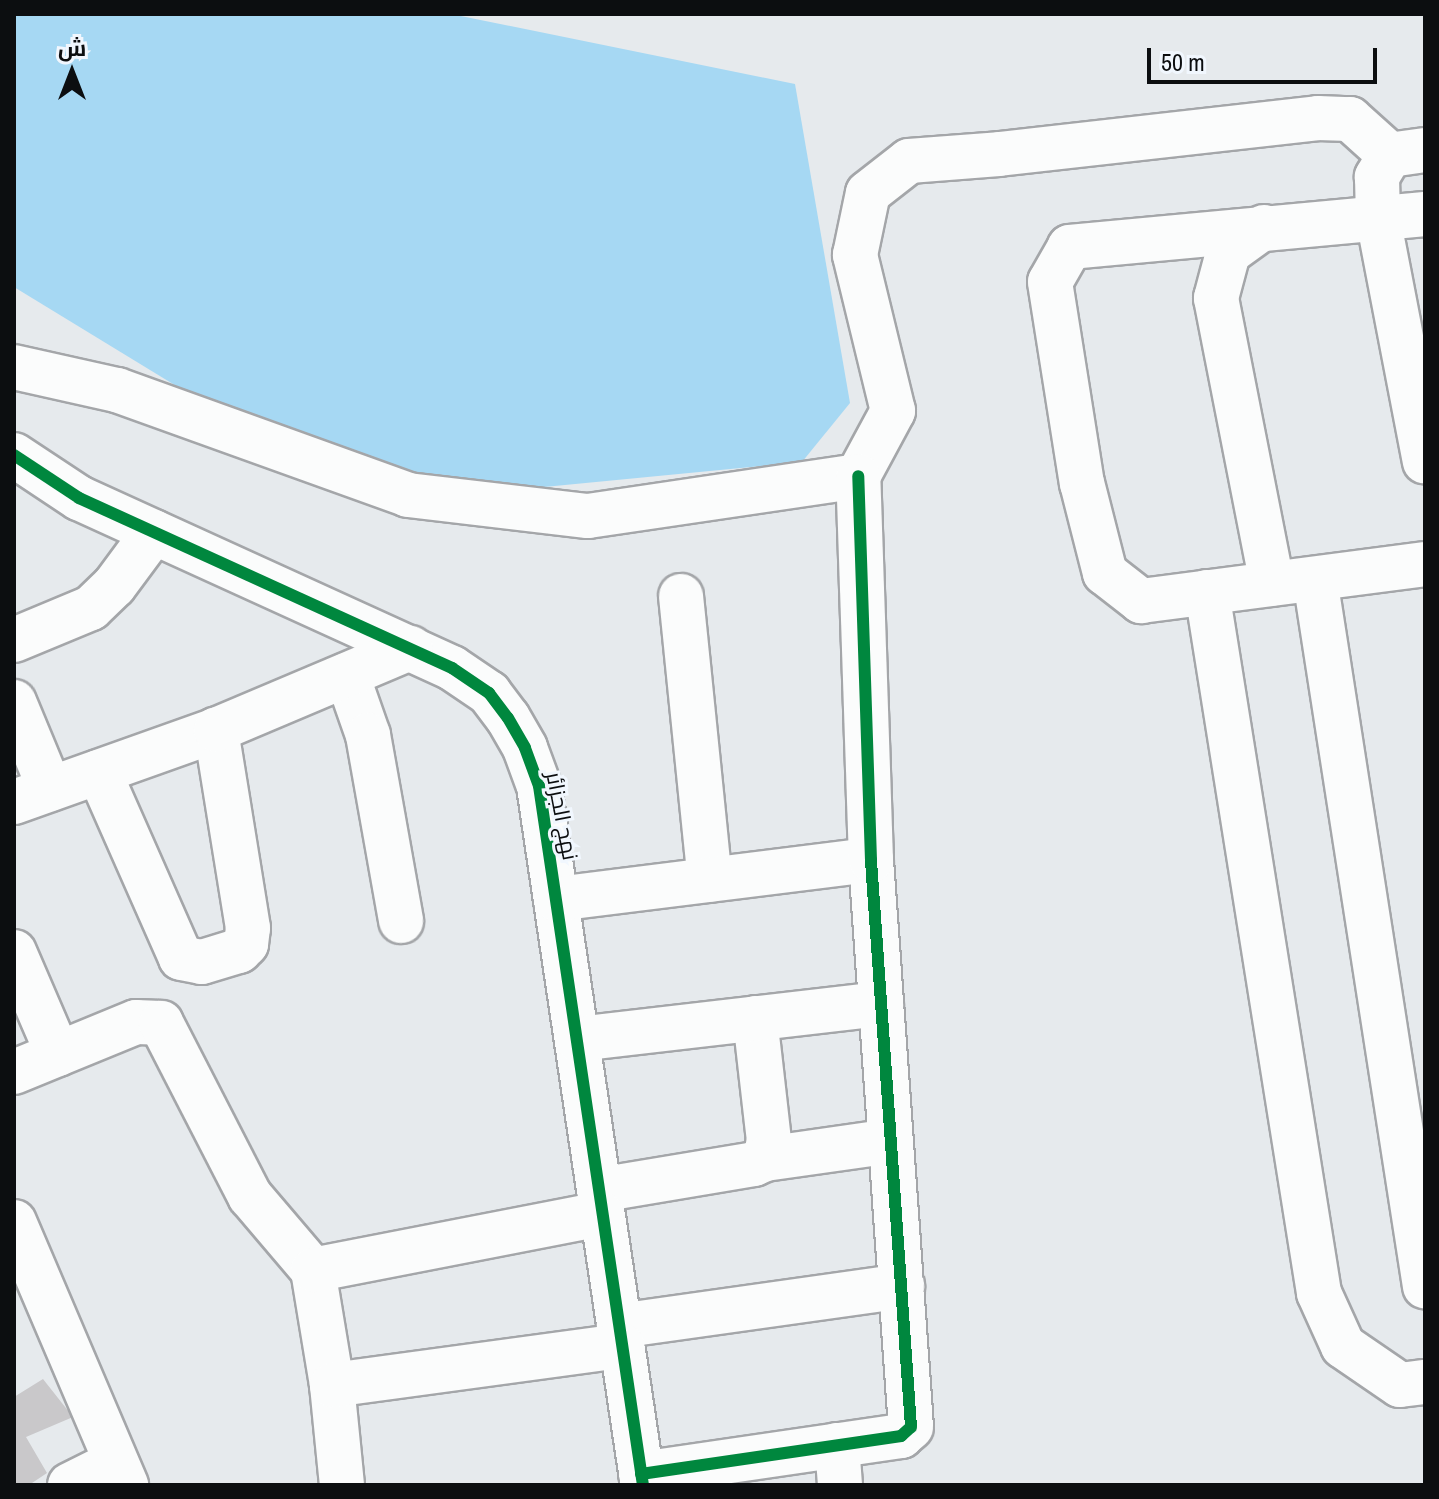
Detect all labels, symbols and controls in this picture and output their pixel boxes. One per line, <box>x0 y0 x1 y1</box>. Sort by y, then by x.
north arrow <box>32 32 112 112</box>
scale bar <box>1151 32 1381 82</box>
text: ش <box>58 33 86 63</box>
text: 50 m <box>1161 46 1205 78</box>
street label: نهج الجزائر <box>541 770 583 862</box>

